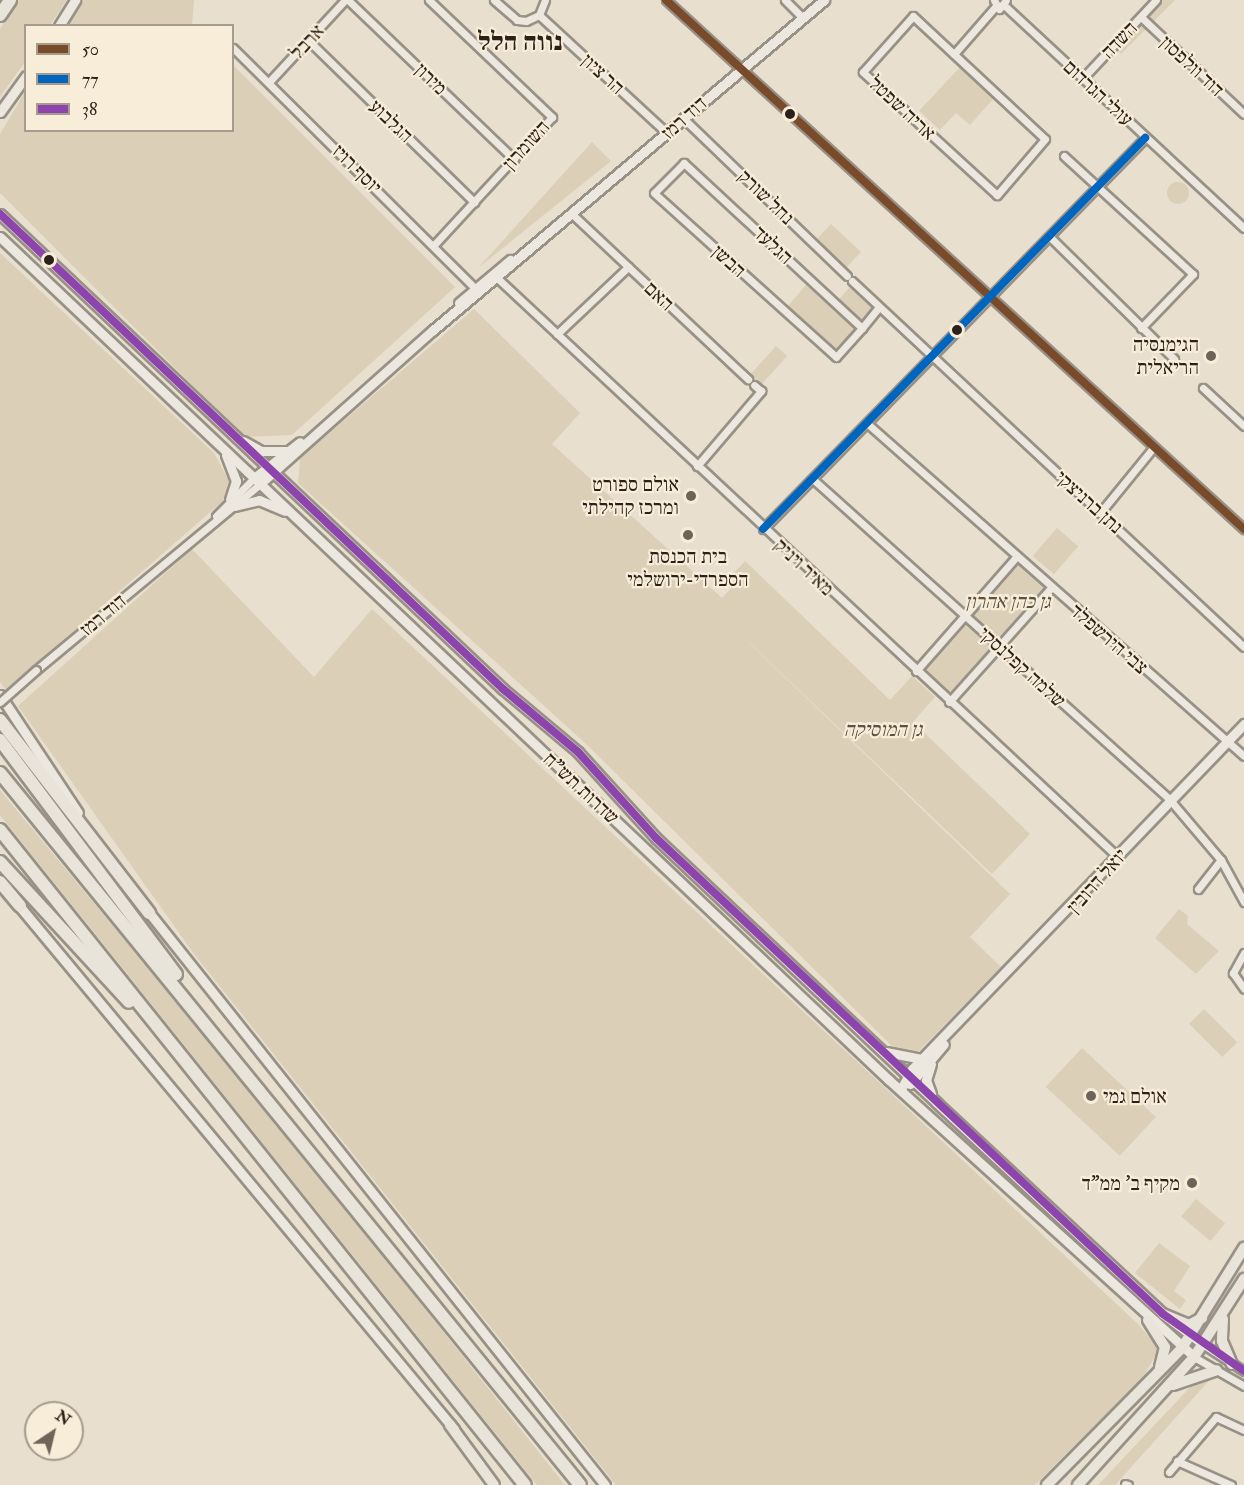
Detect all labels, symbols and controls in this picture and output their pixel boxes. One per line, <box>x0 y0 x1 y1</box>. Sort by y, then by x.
street label: השדה <box>1096 16 1142 64</box>
street label: ארבל <box>285 19 329 65</box>
legend <box>24 24 234 132</box>
district label: נווה הלל <box>477 27 563 59</box>
street label: דוד וולפסון <box>1155 30 1229 102</box>
text: 50 <box>82 38 99 61</box>
street label: הר ציון <box>577 49 629 99</box>
street label: עולי הגרדום <box>1058 55 1138 131</box>
street label: מירון <box>410 58 452 100</box>
text: 77 <box>82 68 99 91</box>
street label: אריה שפטל <box>863 71 941 145</box>
street label: דוד רמז <box>656 91 712 145</box>
street label: הגלבוע <box>364 94 418 148</box>
text: 38 <box>82 98 97 121</box>
unlabelled marker <box>784 108 796 120</box>
street label: השומרון <box>497 115 555 175</box>
street label: יוסף רויז <box>327 139 387 199</box>
street label: נחל שורק <box>733 164 799 230</box>
street label: הגלעד <box>748 221 798 269</box>
street label: הבשן <box>707 240 751 282</box>
unlabelled marker <box>43 254 55 266</box>
street label: האם <box>639 276 679 316</box>
unlabelled marker <box>951 324 963 336</box>
place label: הגימנסיה הריאלית <box>1133 332 1199 379</box>
marker: הגימנסיה הריאלית <box>1204 349 1218 363</box>
street label: נתן ברניצקי <box>1050 465 1128 539</box>
place label: אולם ספורט ומרכז קהילתי <box>582 472 679 519</box>
marker: אולם ספורט ומרכז קהילתי <box>684 489 698 503</box>
marker: בית הכנסת הספרדי-ירושלמי <box>681 528 695 542</box>
street label: מאיר ויניק <box>769 533 839 601</box>
place label: בית הכנסת הספרדי-ירושלמי <box>627 544 749 591</box>
street label: דוד רמז <box>75 589 131 641</box>
park label: גן כהן אהרון <box>965 589 1051 613</box>
street label: צבי הירשפלד <box>1065 599 1153 679</box>
street label: שלמה קפלנסקי <box>973 622 1071 712</box>
park label: גן המוסיקה <box>844 717 922 741</box>
street label: שדרות תש"ח <box>538 747 624 829</box>
street label: יואל דרובין <box>1062 844 1132 918</box>
place label: אולם גמי <box>1103 1084 1167 1108</box>
marker: אולם גמי <box>1084 1089 1098 1103</box>
place label: מקיף ב' ממ"ד <box>1082 1171 1180 1195</box>
marker: מקיף ב' ממ"ד <box>1185 1176 1199 1190</box>
north arrow <box>24 1401 84 1461</box>
text: N <box>52 1406 75 1430</box>

